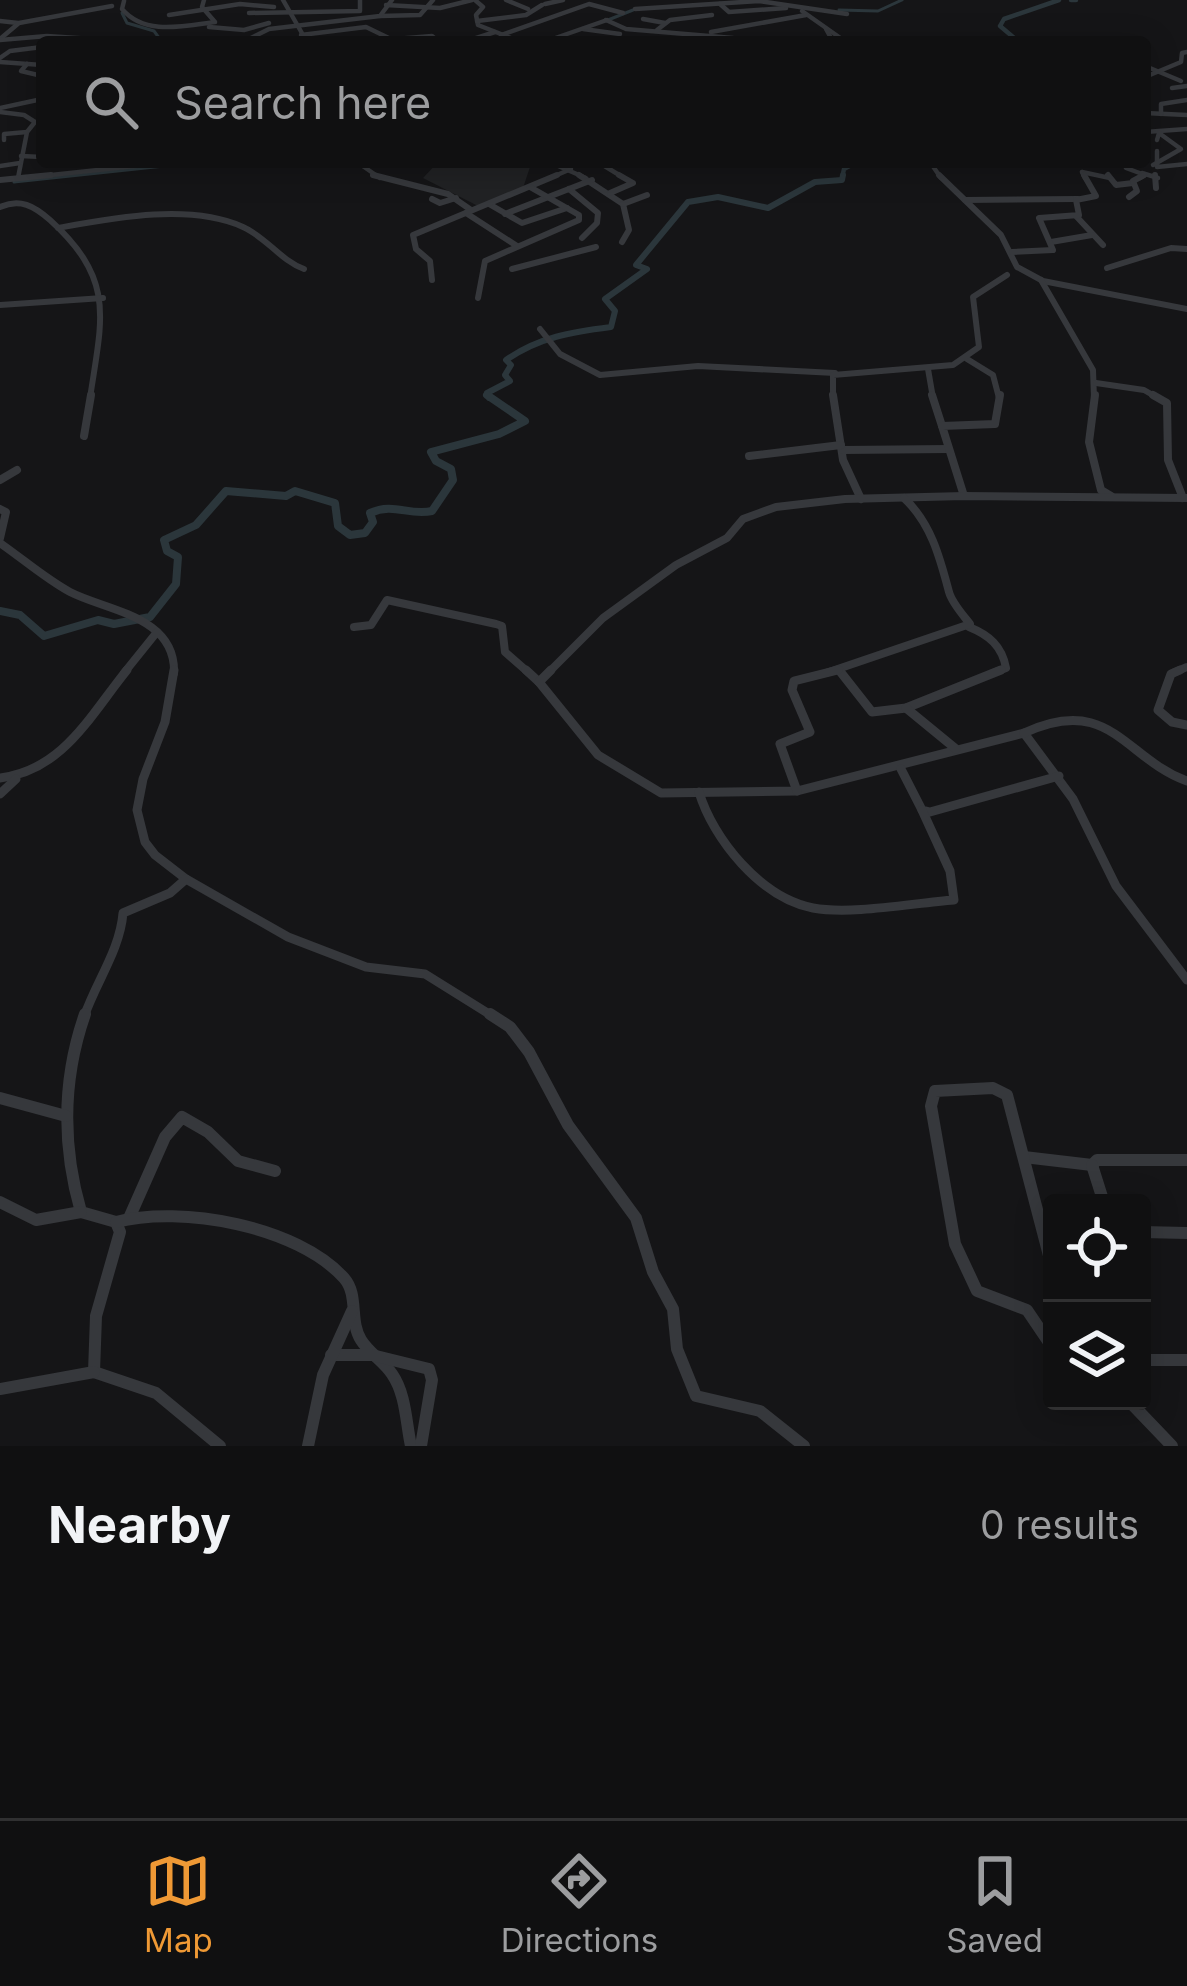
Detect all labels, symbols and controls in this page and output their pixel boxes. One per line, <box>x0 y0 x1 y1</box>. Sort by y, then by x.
search box <box>36 36 1151 168</box>
icon: search <box>78 69 144 135</box>
text: Search here <box>174 75 431 130</box>
map controls <box>1043 1194 1151 1410</box>
button: locate <box>1043 1194 1151 1302</box>
button: layers <box>1043 1302 1151 1410</box>
text: Nearby <box>48 1494 231 1555</box>
text: 0 results <box>980 1501 1139 1548</box>
tab: Map <box>144 1848 213 1960</box>
tab: Directions <box>501 1848 658 1960</box>
tab: Saved <box>946 1848 1043 1960</box>

